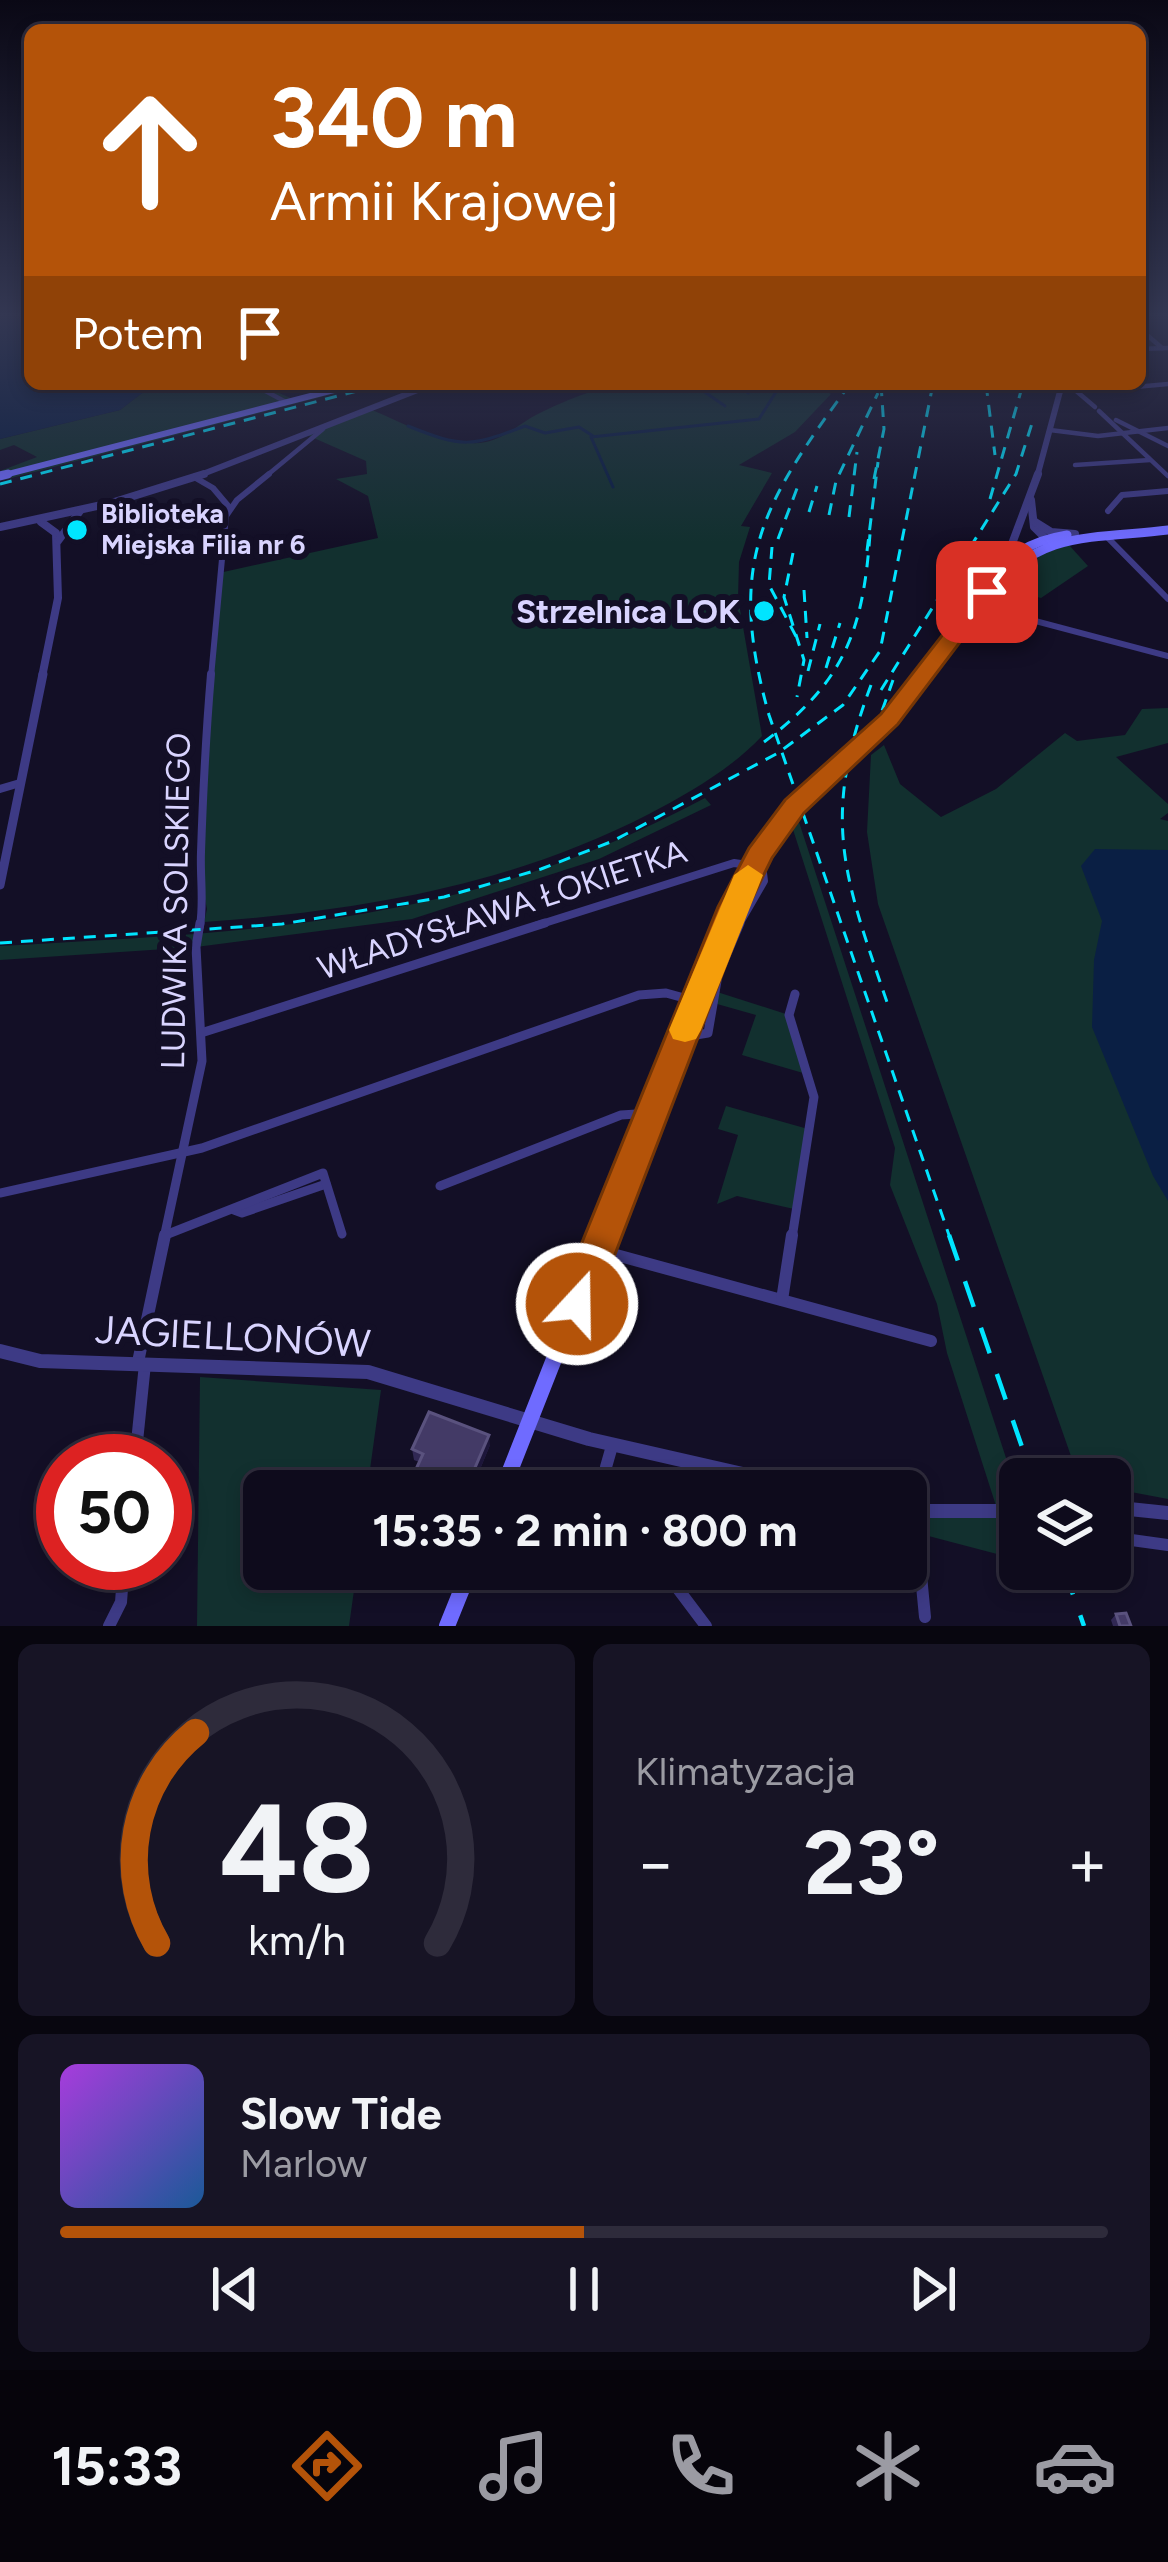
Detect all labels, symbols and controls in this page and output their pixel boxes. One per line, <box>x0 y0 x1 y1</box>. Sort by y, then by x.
text: 340 m <box>270 67 518 168</box>
icon: ahead <box>72 72 228 228</box>
text: Armii Krajowej <box>270 169 619 234</box>
icon: arrive <box>227 300 293 366</box>
text: Potem <box>72 306 203 360</box>
place label: Biblioteka Miejska Filia nr 6 <box>101 497 305 561</box>
marker: Biblioteka Miejska Filia nr 6 <box>64 517 90 543</box>
pin <box>936 541 1038 643</box>
icon: arrive <box>954 559 1020 625</box>
place label: Strzelnica LOK <box>516 592 740 631</box>
marker: Strzelnica LOK <box>751 598 777 624</box>
street label: LUDWIKA SOLSKIEGO <box>153 732 198 1070</box>
street label: WŁADYSŁAWA ŁOKIETKA <box>313 831 692 988</box>
position arrow <box>514 1241 640 1367</box>
street label: JAGIELLONÓW <box>94 1306 372 1367</box>
speed limit sign: 50 <box>36 1434 192 1590</box>
map controls <box>999 1458 1131 1590</box>
button: layers <box>999 1458 1131 1590</box>
text: 15:35 · 2 min · 800 m <box>372 1503 798 1557</box>
text: Klimatyzacja <box>635 1748 855 1795</box>
text: 48 <box>219 1773 374 1923</box>
text: 23° <box>803 1808 940 1917</box>
text: − <box>635 1823 676 1903</box>
text: + <box>1067 1823 1108 1903</box>
text: km/h <box>248 1914 345 1966</box>
text: Slow Tide <box>240 2086 442 2140</box>
text: Marlow <box>240 2140 367 2187</box>
icon: previous <box>202 2256 268 2322</box>
icon: pause <box>551 2256 617 2322</box>
icon: next <box>900 2256 966 2322</box>
icon: directions <box>285 2424 369 2508</box>
icon: music <box>472 2424 556 2508</box>
icon: phone <box>659 2424 743 2508</box>
icon: climate <box>846 2424 930 2508</box>
icon: car <box>1033 2424 1117 2508</box>
text: 15:33 <box>51 2434 182 2499</box>

